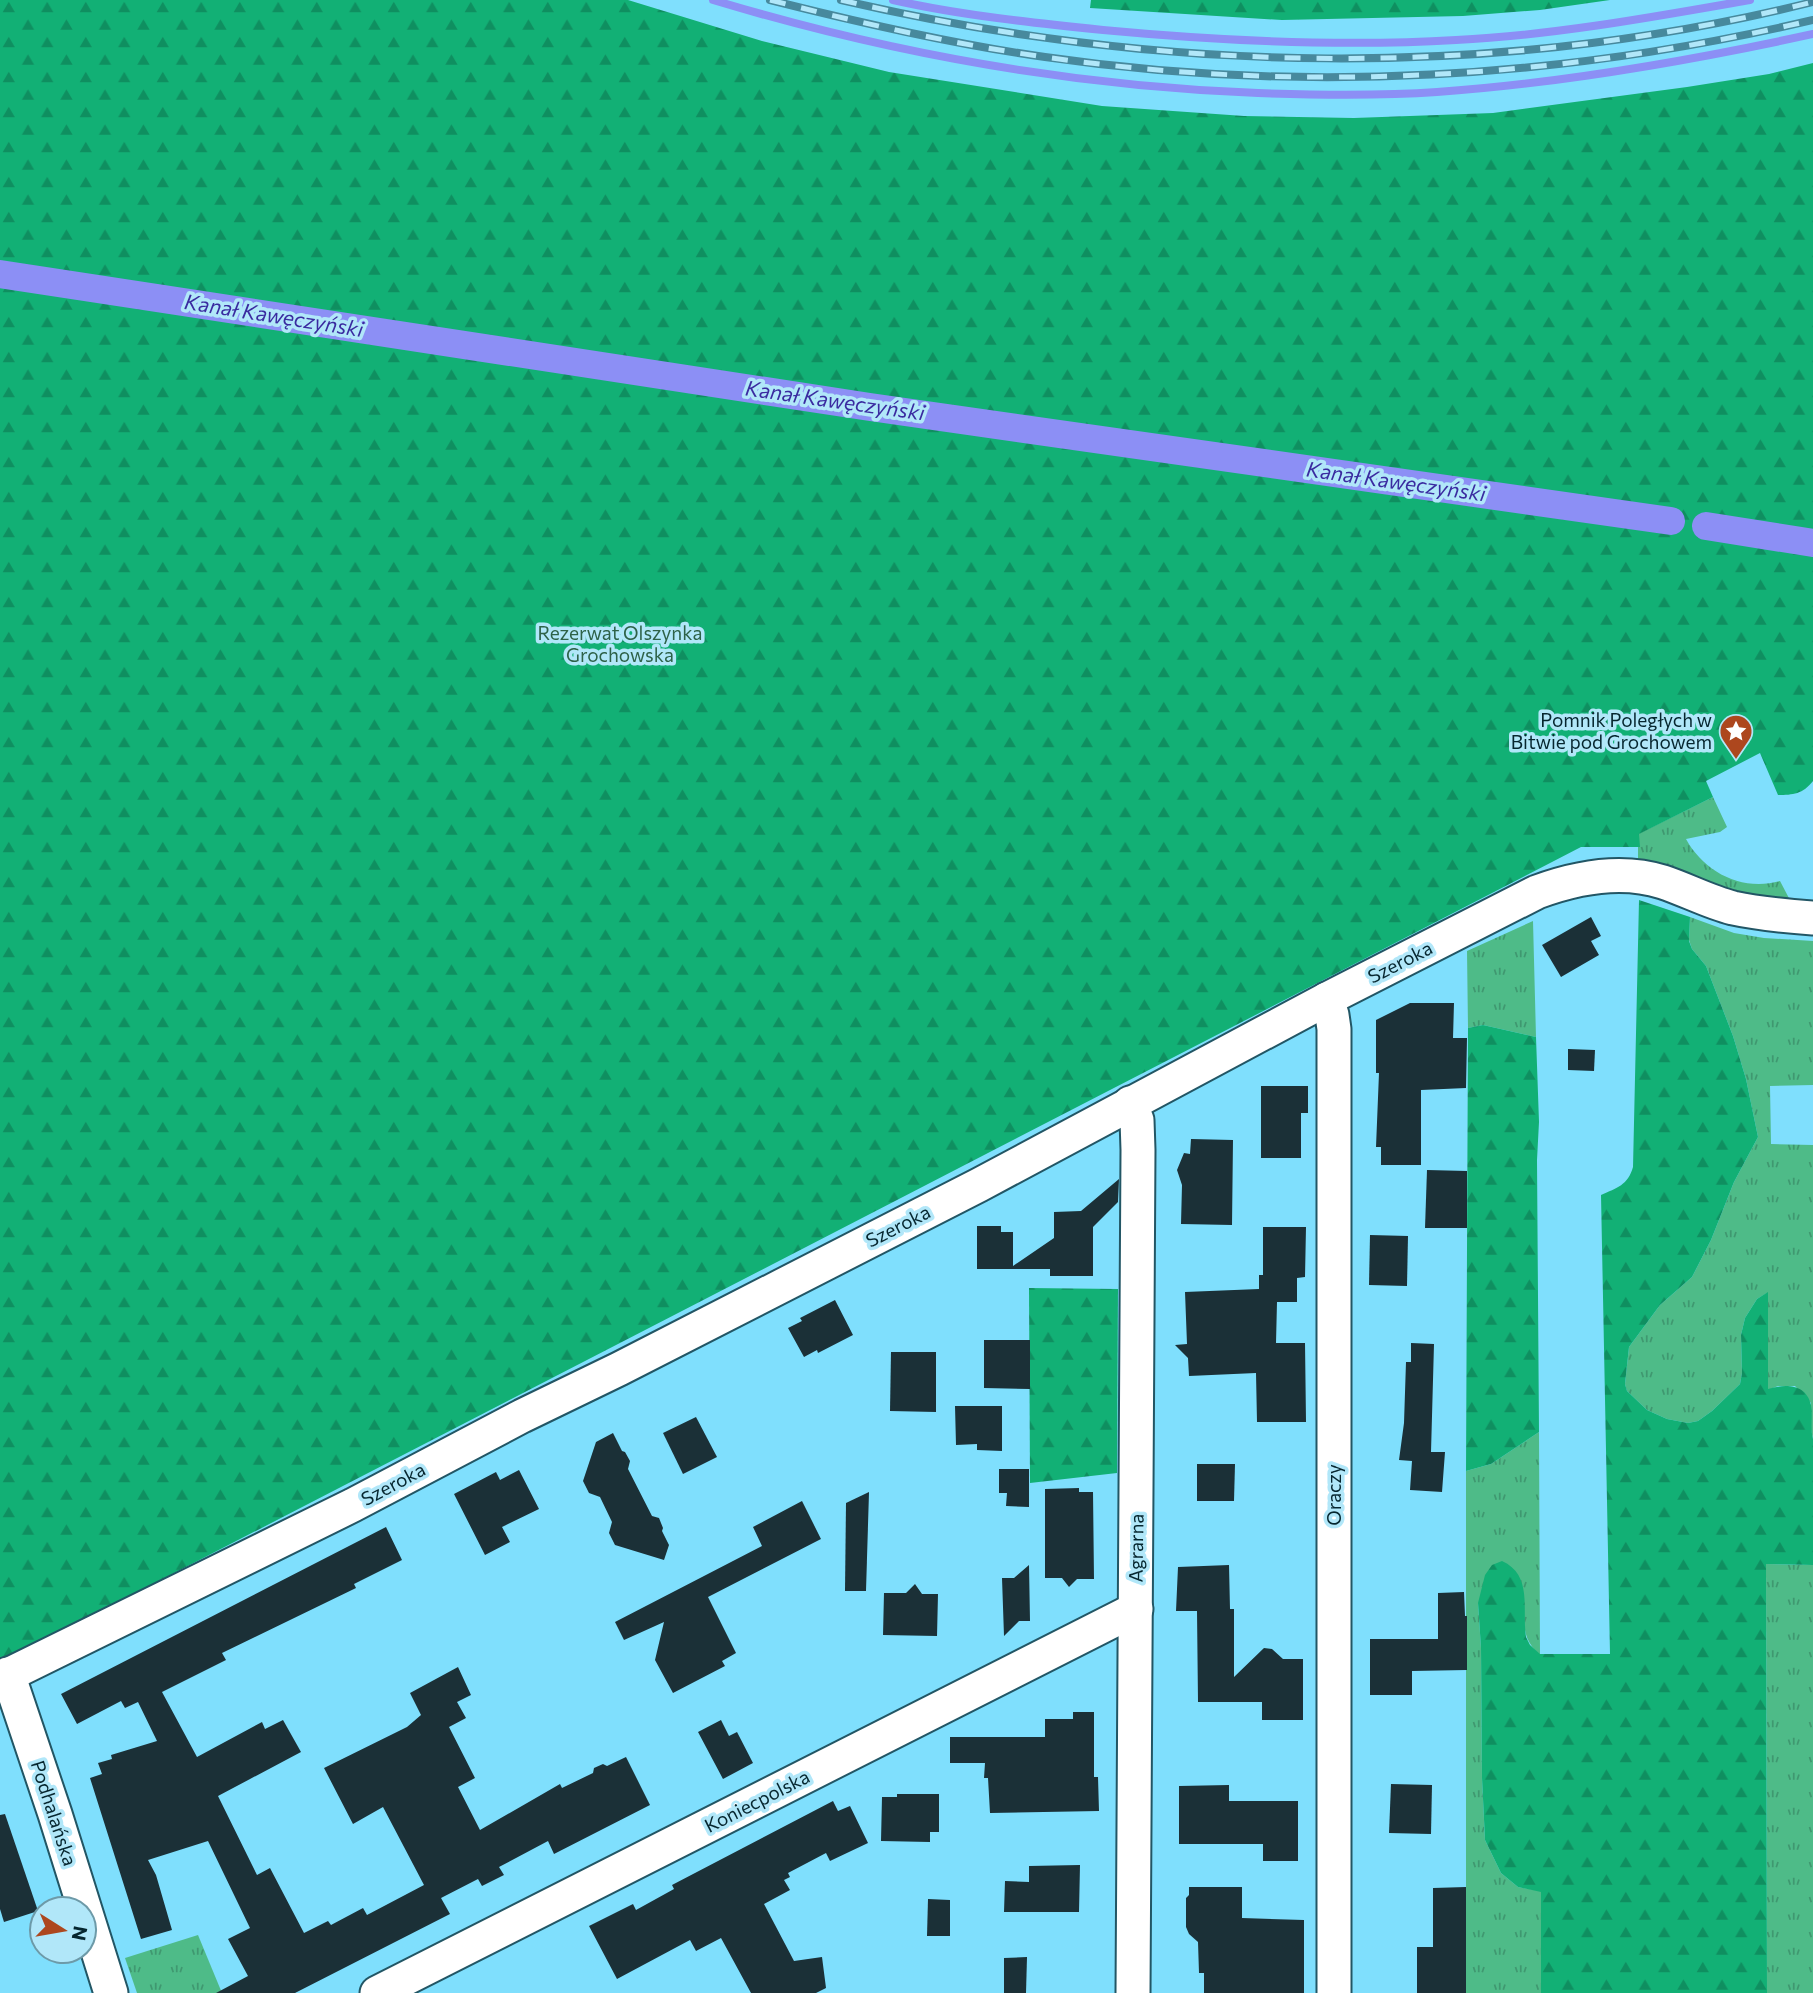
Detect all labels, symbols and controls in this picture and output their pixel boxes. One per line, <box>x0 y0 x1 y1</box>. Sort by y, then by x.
water label: Kanał Kawęczyński <box>183 288 366 341</box>
water label: Kanał Kawęczyński <box>744 375 927 425</box>
water label: Kanał Kawęczyński <box>1305 456 1488 506</box>
park label: Rezerwat Olszynka Grochowska <box>538 621 702 666</box>
place label: Pomnik Poległych w Bitwie pod Grochowem <box>1511 708 1712 753</box>
place icon: Pomnik Poległych w Bitwie pod Grochowem <box>1717 712 1755 761</box>
street label: Szeroka <box>1364 936 1436 988</box>
street label: Szeroka <box>862 1200 934 1252</box>
street label: Szeroka <box>357 1457 429 1510</box>
street label: Oraczy <box>1322 1464 1345 1526</box>
street label: Agrarna <box>1123 1513 1148 1583</box>
street label: Podhalańska <box>27 1757 82 1868</box>
street label: Koniecpolska <box>700 1764 813 1837</box>
north arrow <box>28 1895 98 1965</box>
text: N <box>68 1924 93 1943</box>

